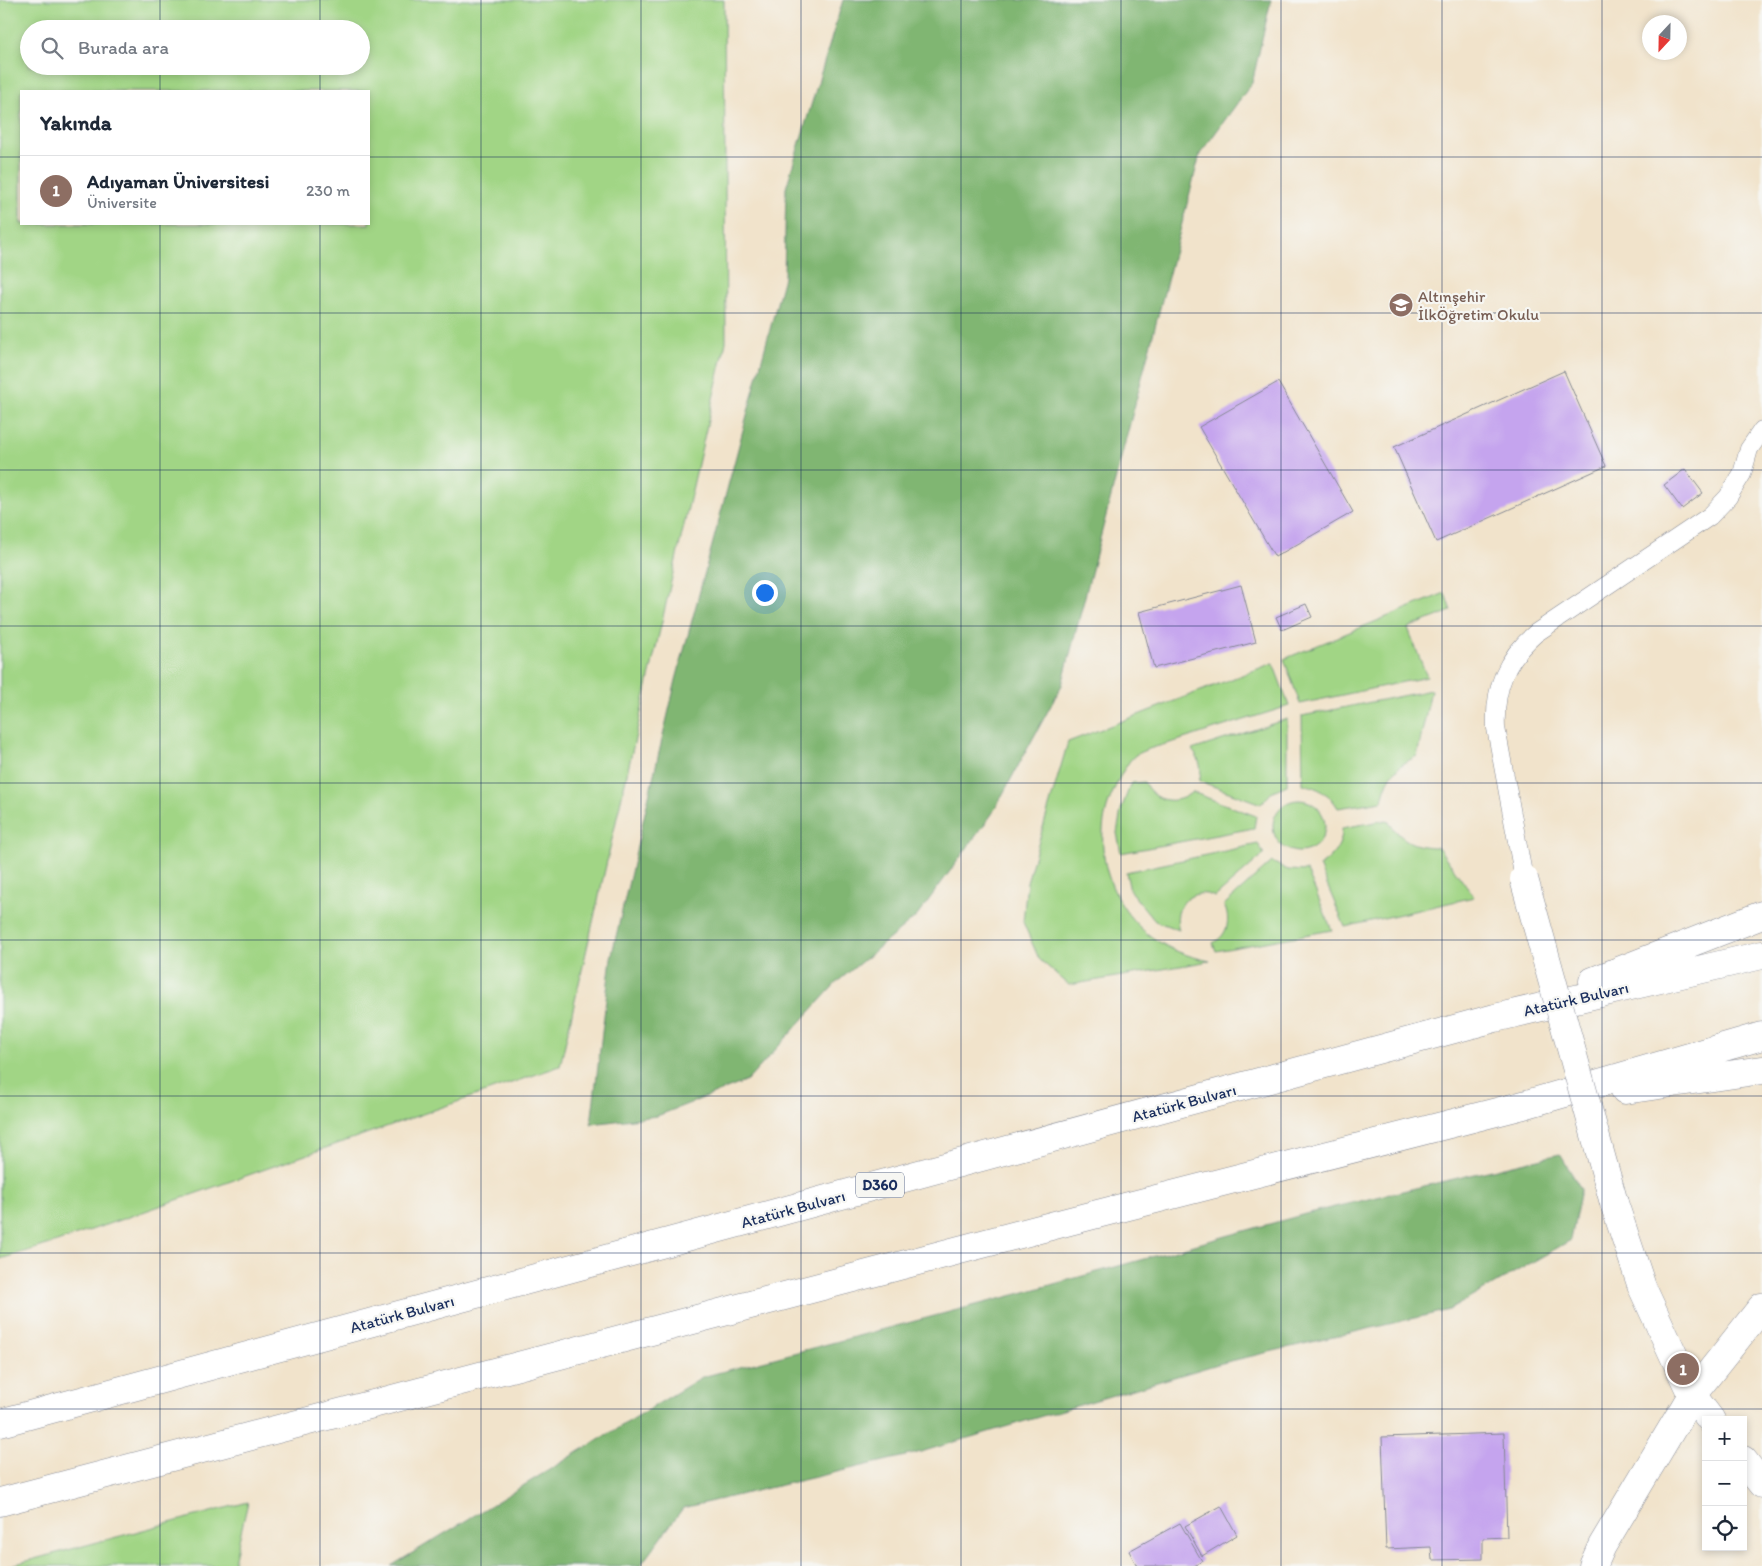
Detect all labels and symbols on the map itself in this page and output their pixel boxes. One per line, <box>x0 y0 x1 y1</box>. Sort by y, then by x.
north arrow <box>1642 15 1687 60</box>
place label: Altınşehir İlkÖğretim Okulu <box>1418 287 1539 324</box>
school or university icon: Altınşehir İlkÖğretim Okulu <box>1388 292 1414 318</box>
your location <box>752 580 778 606</box>
street label: Atatürk Bulvarı <box>1522 978 1630 1020</box>
street label: Atatürk Bulvarı <box>1130 1080 1238 1126</box>
road number: D360 <box>856 1172 904 1198</box>
street label: Atatürk Bulvarı <box>739 1186 847 1232</box>
street label: Atatürk Bulvarı <box>348 1291 456 1337</box>
pin: 1 <box>1667 1350 1699 1388</box>

